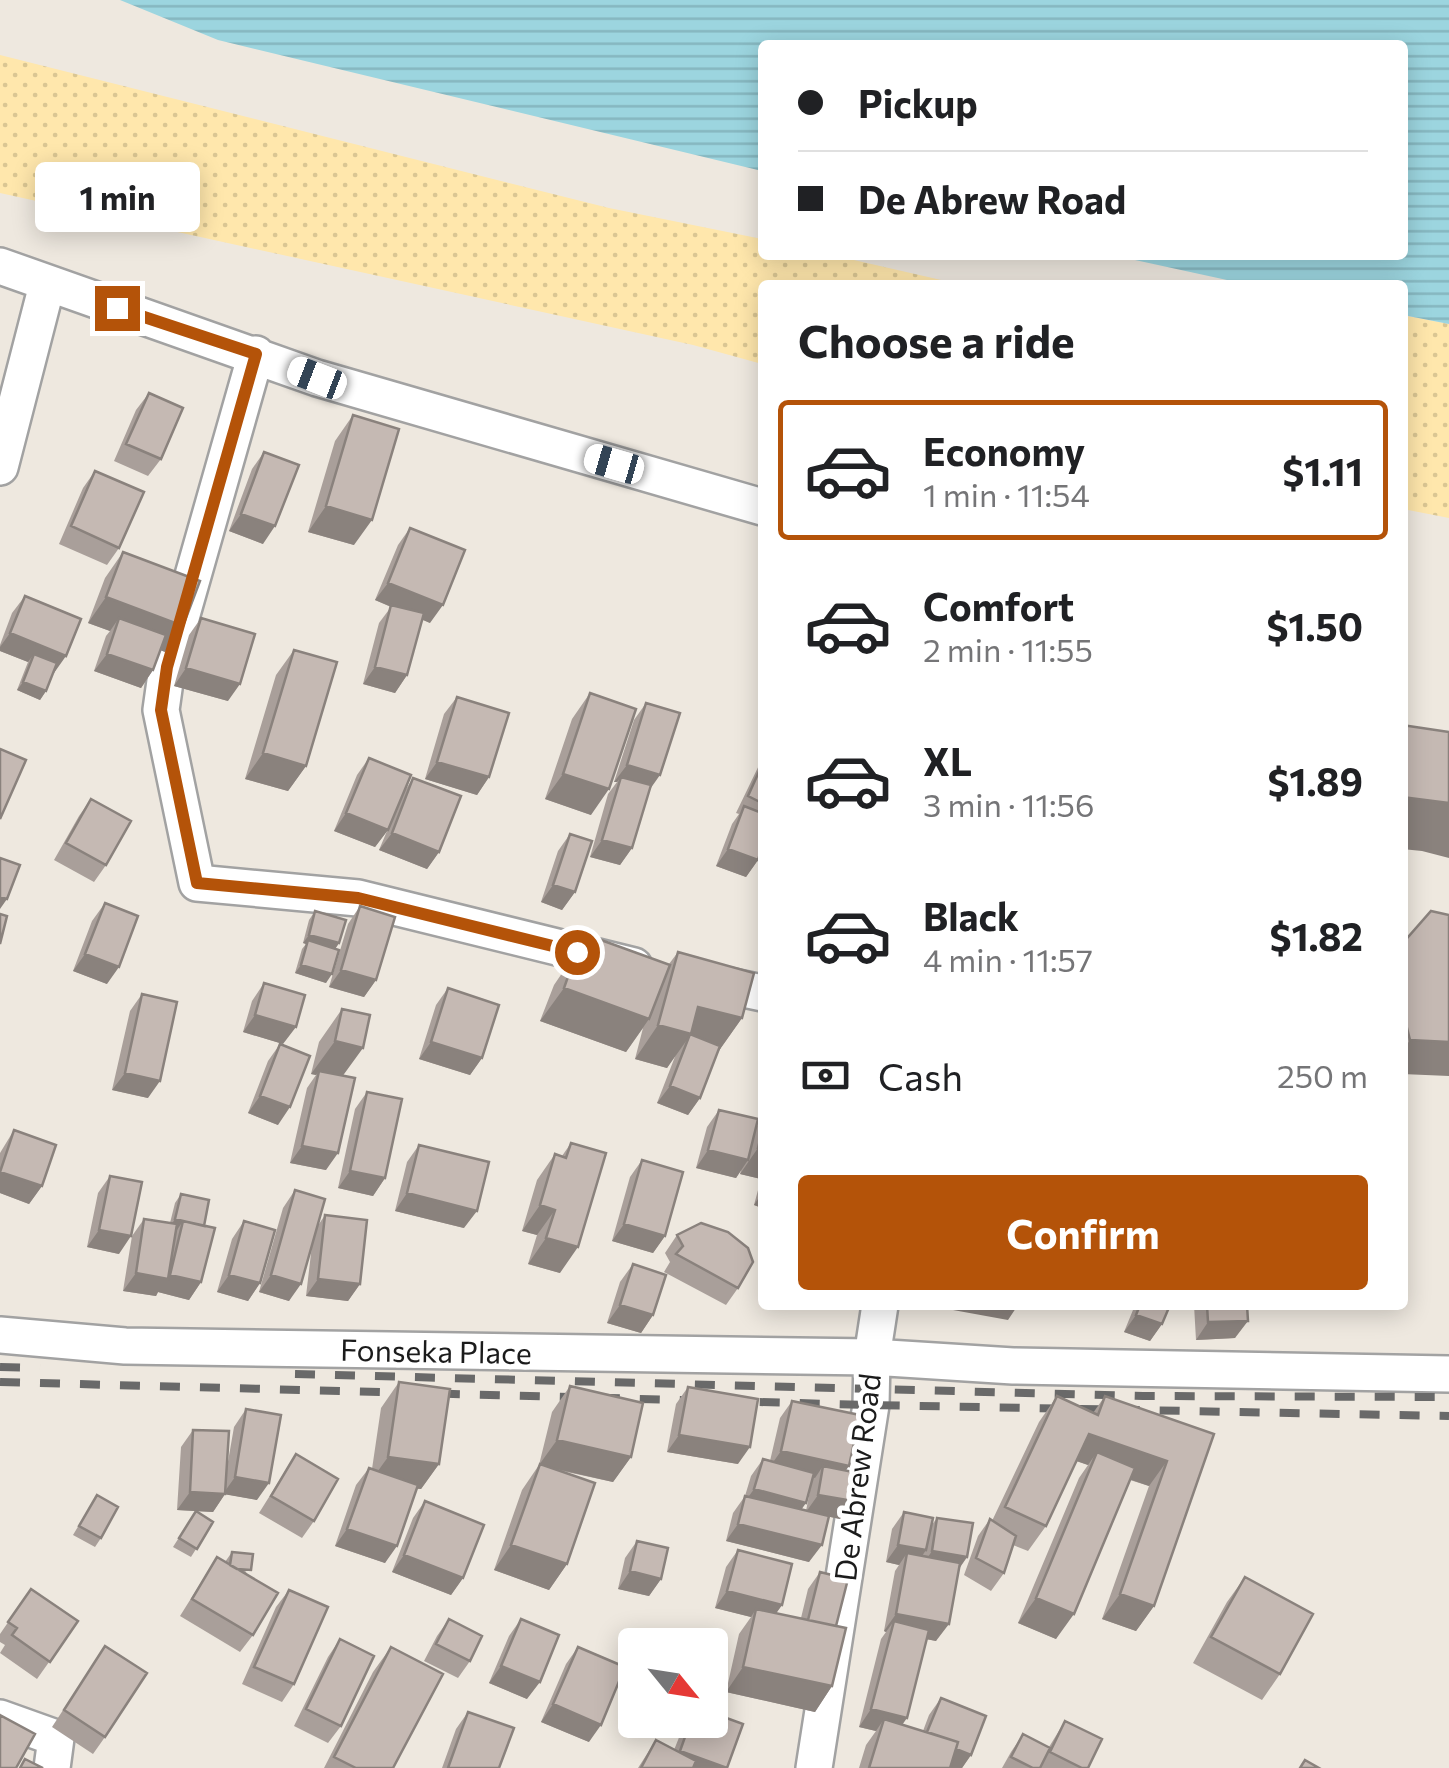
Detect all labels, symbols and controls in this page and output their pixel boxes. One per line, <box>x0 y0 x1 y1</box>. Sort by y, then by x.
text: Pickup <box>858 79 978 126</box>
callout: 1 min <box>34 163 200 233</box>
text: De Abrew Road <box>858 175 1126 222</box>
text: 1 min <box>80 177 155 217</box>
route end <box>95 286 140 331</box>
text: Choose a ride <box>798 312 1075 367</box>
car <box>284 353 350 403</box>
icon: car <box>803 425 893 515</box>
text: Economy <box>923 427 1085 474</box>
car <box>581 441 647 487</box>
text: $1.11 <box>1282 447 1363 494</box>
text: 1 min · 11:54 <box>923 474 1090 514</box>
icon: car <box>803 580 893 670</box>
text: Comfort <box>923 582 1074 629</box>
text: $1.50 <box>1267 602 1363 649</box>
text: 2 min · 11:55 <box>923 629 1093 669</box>
icon: car <box>803 735 893 825</box>
text: XL <box>923 737 972 784</box>
text: $1.89 <box>1267 757 1363 804</box>
text: 3 min · 11:56 <box>923 784 1094 824</box>
icon: car <box>803 890 893 980</box>
text: Black <box>923 892 1019 939</box>
text: $1.82 <box>1270 912 1363 959</box>
route start <box>555 930 600 975</box>
text: 4 min · 11:57 <box>923 939 1093 979</box>
icon: cash <box>798 1048 853 1103</box>
text: Cash <box>878 1052 963 1099</box>
text: 250 m <box>1277 1055 1368 1095</box>
button: Confirm <box>798 1175 1368 1290</box>
street label: Fonseka Place <box>340 1330 532 1370</box>
street label: De Abrew Road <box>825 1371 887 1583</box>
north arrow <box>618 1628 728 1738</box>
map controls <box>618 1628 728 1738</box>

